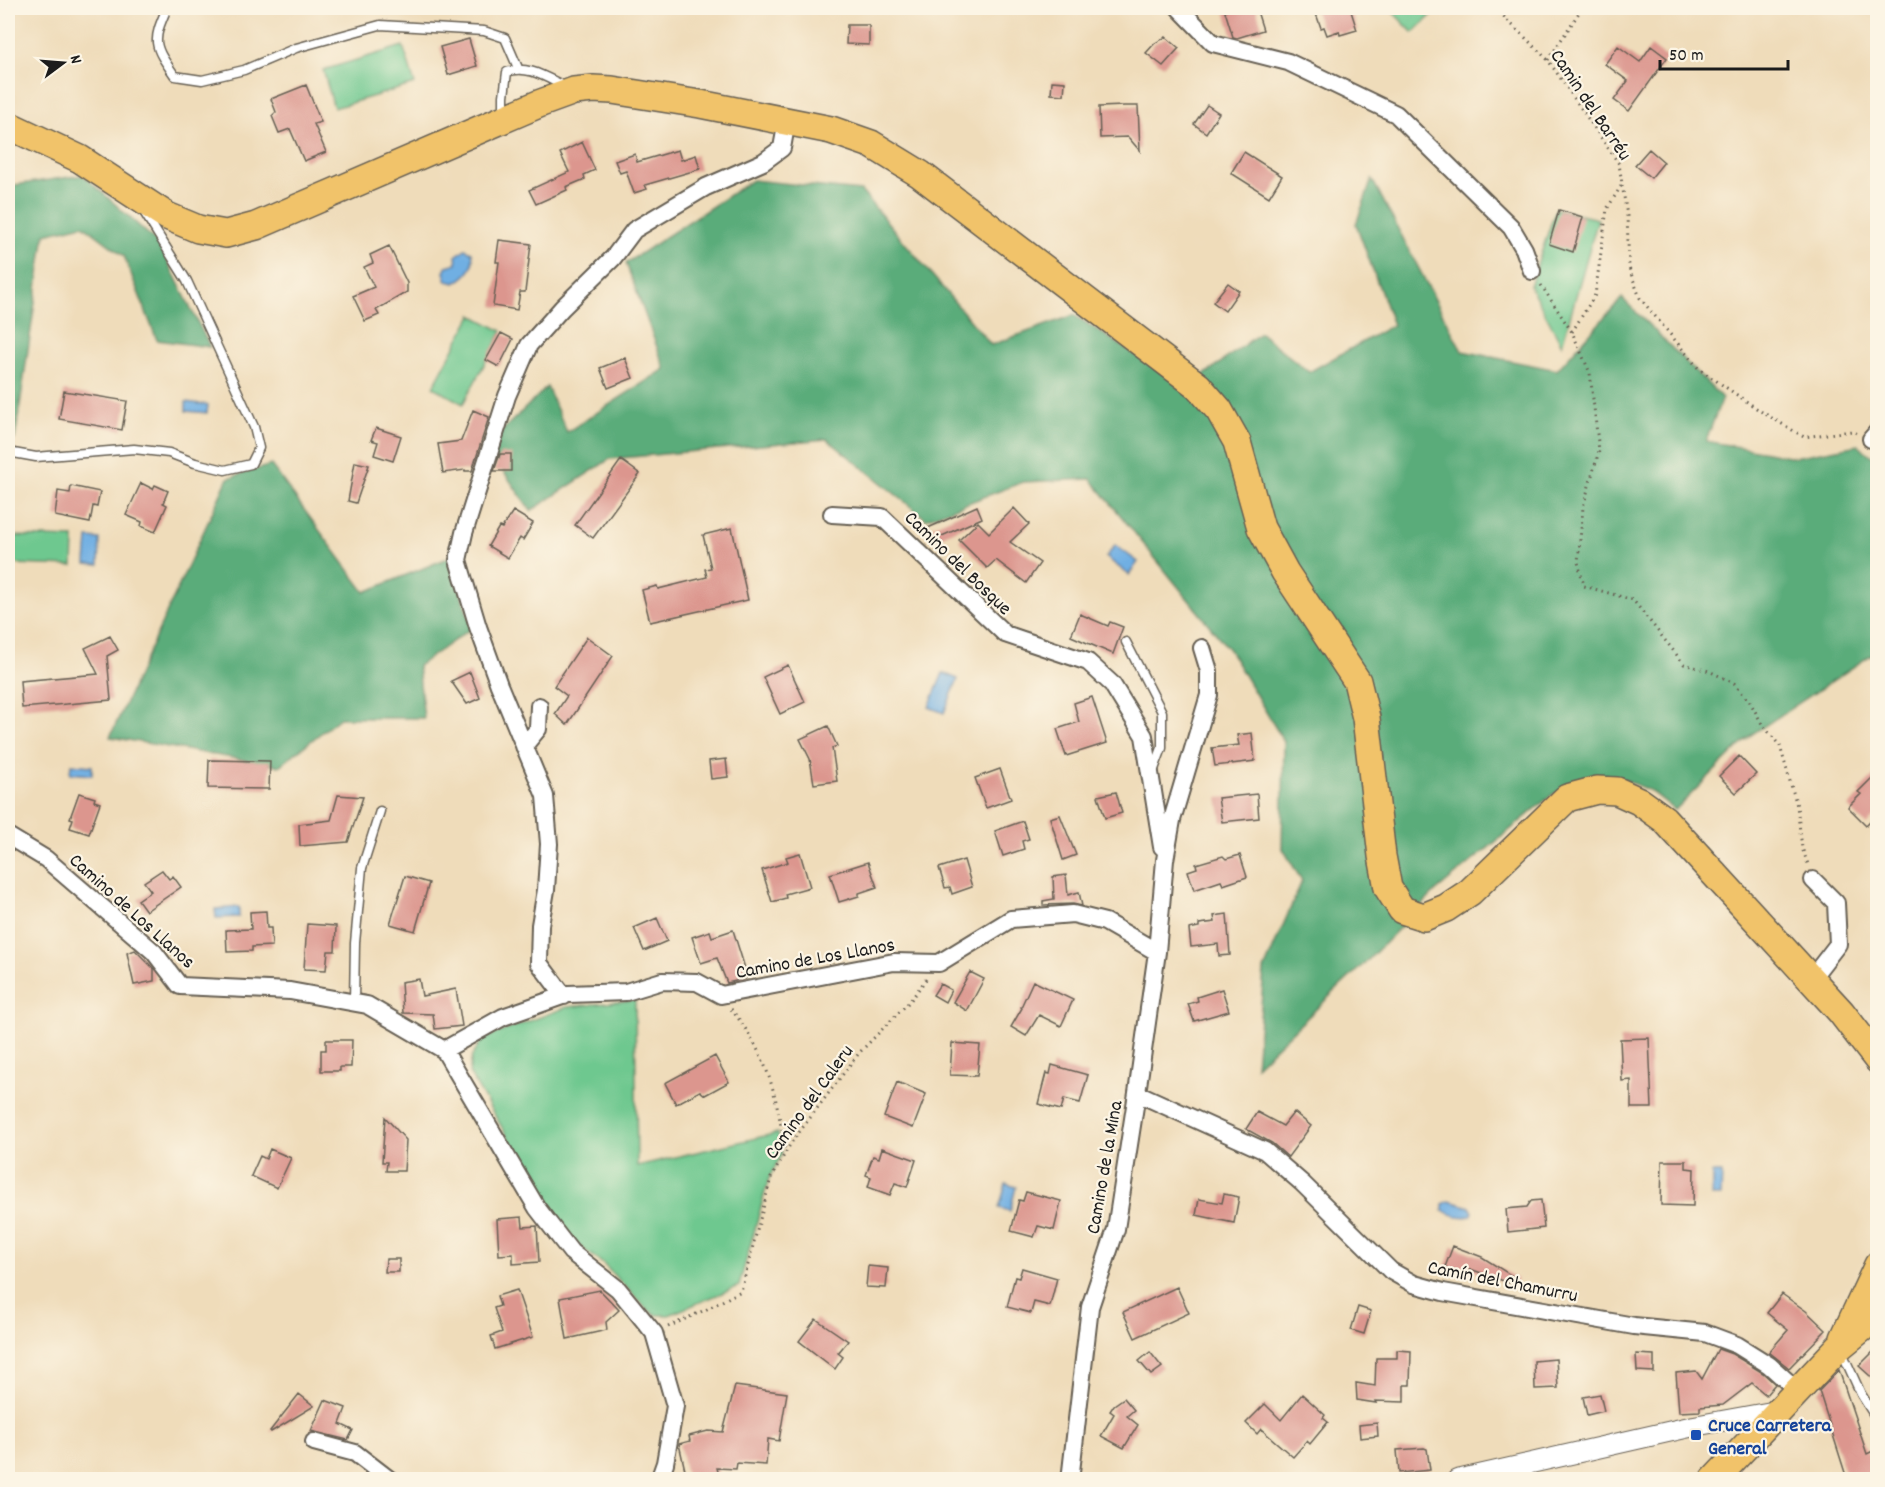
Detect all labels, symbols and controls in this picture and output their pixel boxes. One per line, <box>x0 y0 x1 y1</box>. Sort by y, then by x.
north arrow <box>33 33 93 93</box>
scale bar <box>1660 33 1788 71</box>
street label: Camin del Barréu <box>1542 44 1637 167</box>
text: 50 m <box>1669 44 1704 69</box>
text: N <box>63 53 87 67</box>
street label: Camino del Bosque <box>897 505 1017 623</box>
street label: Camino de Los Llanos <box>62 848 200 977</box>
street label: Camino de Los Llanos <box>734 932 897 988</box>
street label: Camino del Caleru <box>759 1040 862 1166</box>
street label: Camino de la Mina <box>1080 1098 1132 1236</box>
street label: Camín del Chamurru <box>1425 1255 1580 1311</box>
place label: Cruce Carretera General <box>1708 1413 1832 1464</box>
marker: Cruce Carretera General <box>1689 1428 1703 1442</box>

